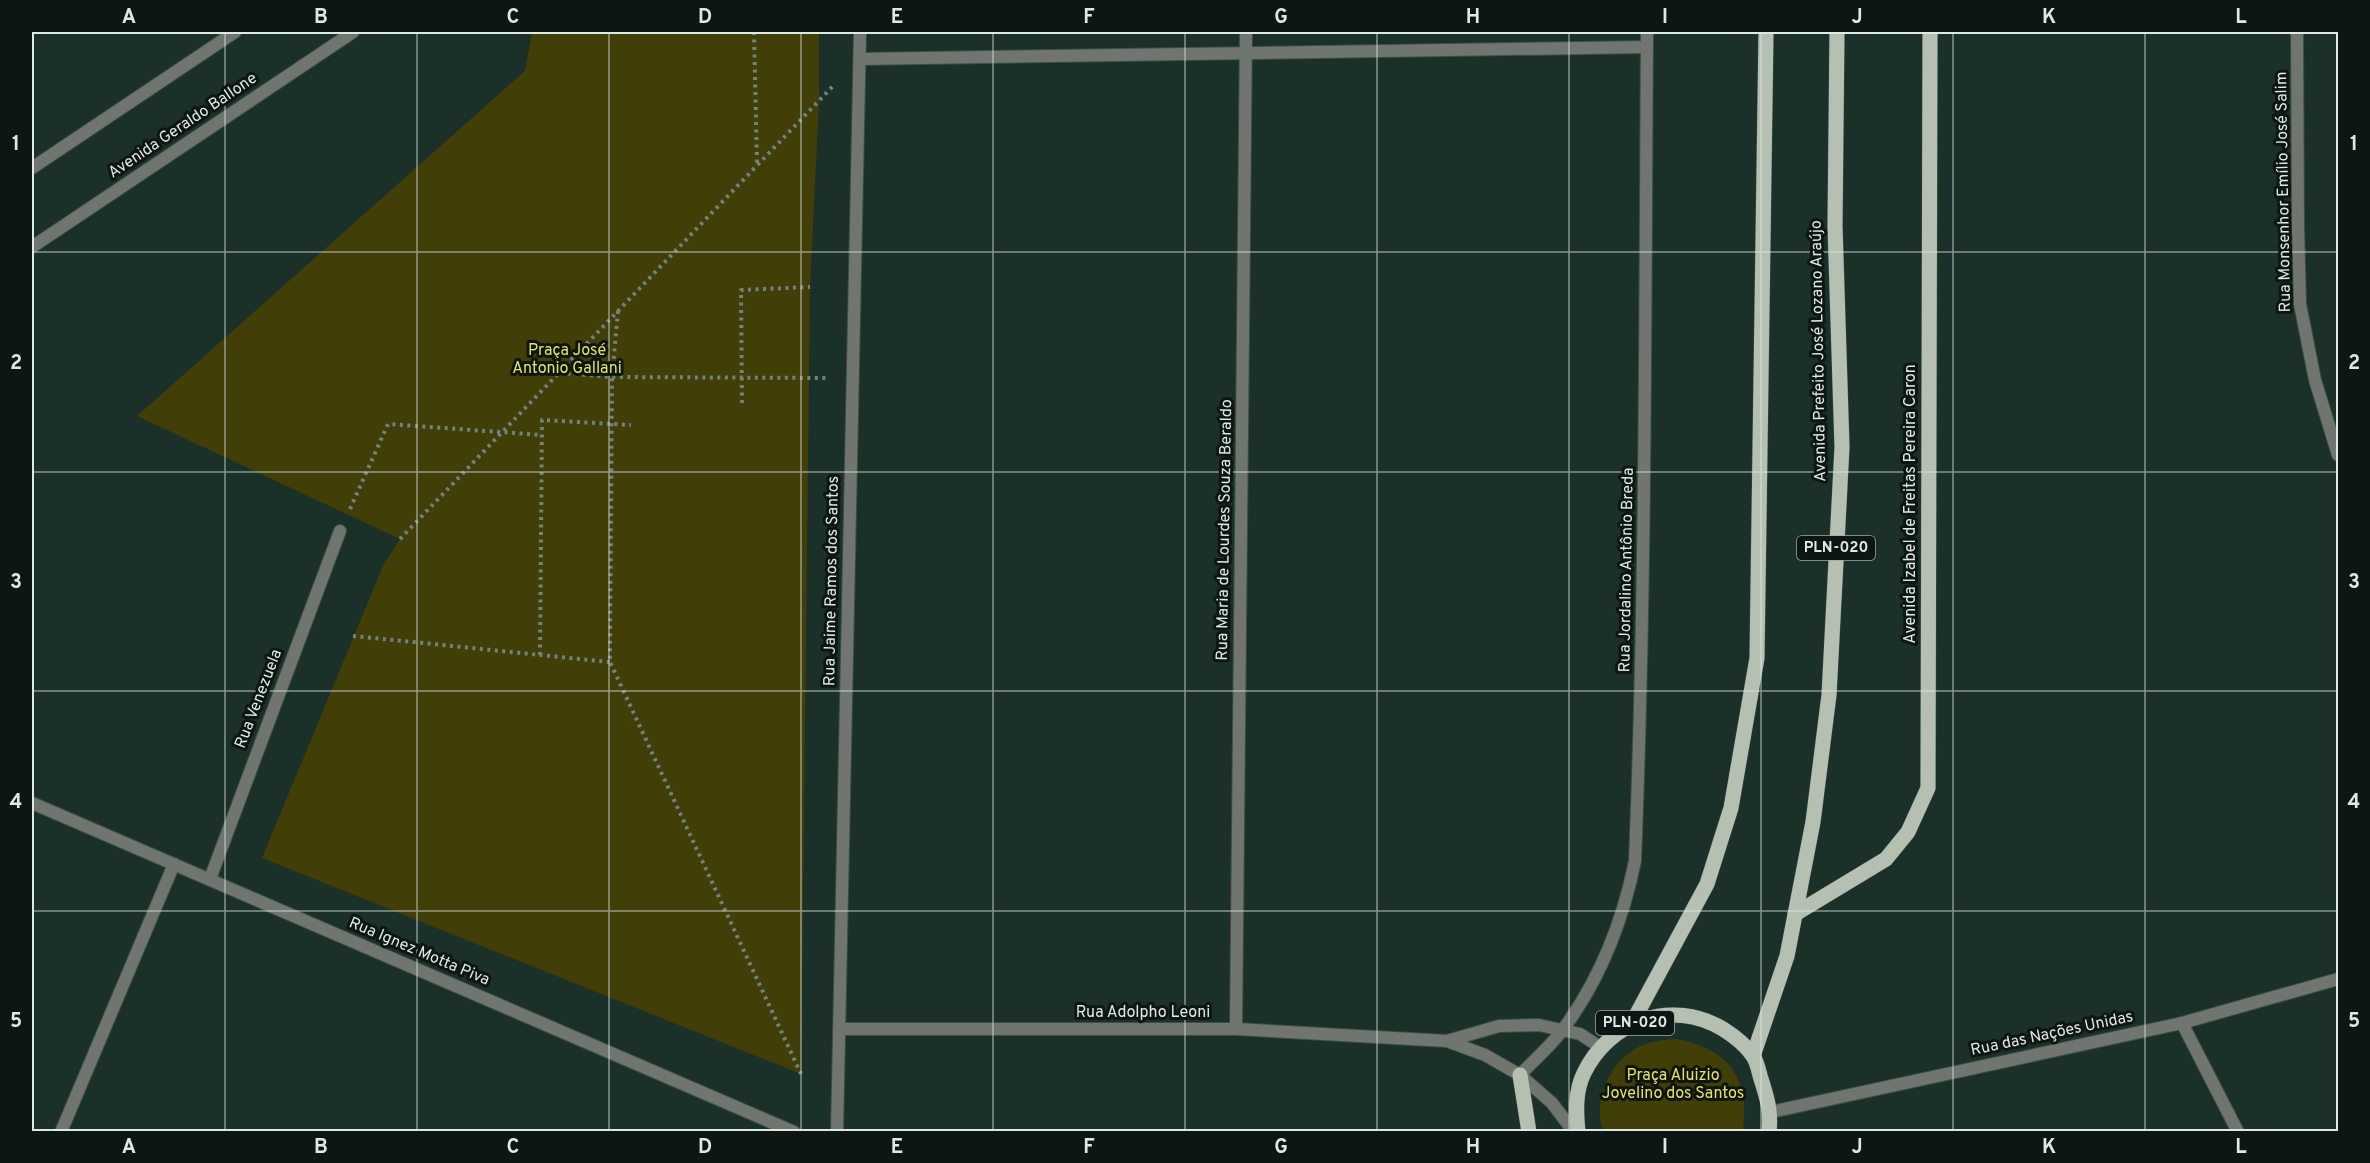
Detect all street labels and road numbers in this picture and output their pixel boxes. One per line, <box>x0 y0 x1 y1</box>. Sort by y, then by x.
street label: Avenida Geraldo Ballone <box>105 69 261 183</box>
street label: Rua Monsenhor Emílio José Salim <box>2272 71 2296 313</box>
street label: Avenida Prefeito José Lozano Araújo <box>1807 220 1831 482</box>
street label: Avenida Izabel de Freitas Pereira Caron <box>1901 364 1921 644</box>
street label: Rua Maria de Lourdes Souza Beraldo <box>1213 399 1237 661</box>
street label: Rua Jordalino Antônio Breda <box>1615 467 1639 673</box>
street label: Rua Jaime Ramos dos Santos <box>820 476 844 686</box>
road number: PLN-020 <box>1797 536 1875 560</box>
street label: Rua Venezuela <box>231 647 287 751</box>
street label: Rua Ignez Motta Piva <box>346 913 492 991</box>
street label: Rua Adolpho Leoni <box>1076 1003 1210 1023</box>
street label: Rua das Nações Unidas <box>1969 1007 2135 1061</box>
road number: PLN-020 <box>1596 1011 1674 1035</box>

